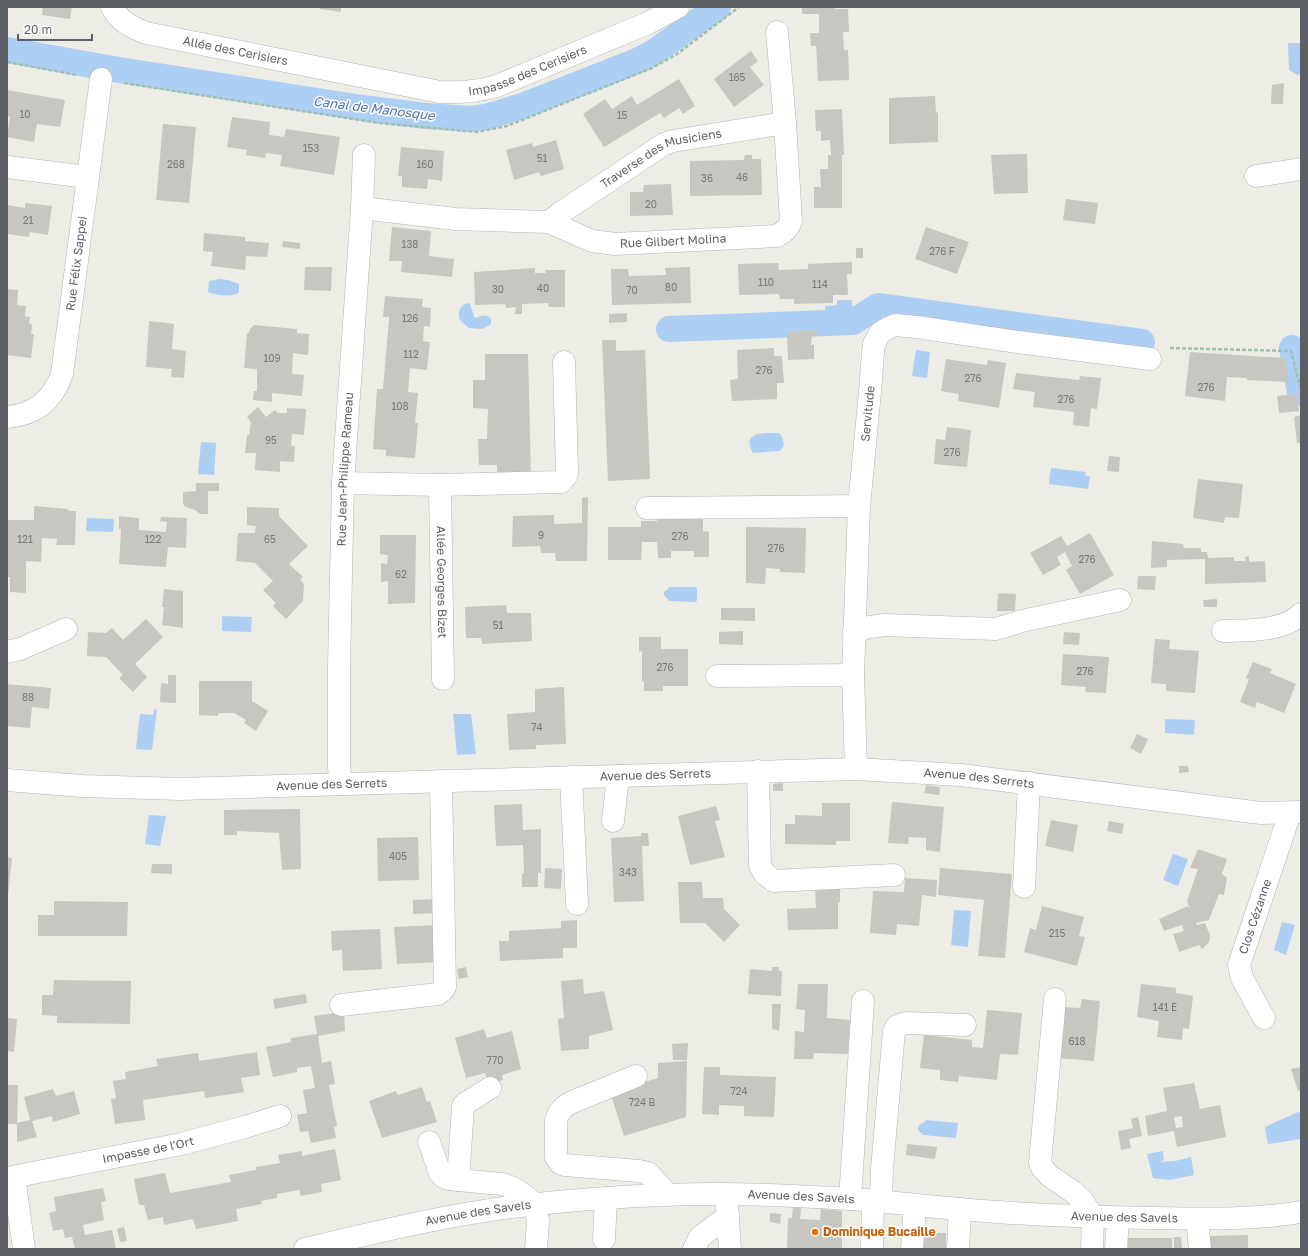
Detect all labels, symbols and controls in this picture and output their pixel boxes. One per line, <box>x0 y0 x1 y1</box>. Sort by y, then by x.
scale bar <box>18 16 92 42</box>
text: 20 m <box>24 22 52 37</box>
street label: Allée des Cerisiers <box>182 33 289 68</box>
street label: Impasse des Cerisiers <box>468 41 589 99</box>
house number: 165 <box>729 71 746 83</box>
water label: Canal de Manosque <box>312 93 437 124</box>
house number: 10 <box>19 108 31 120</box>
house number: 15 <box>617 109 628 121</box>
street label: Traverse des Musiciens <box>597 125 723 191</box>
house number: 153 <box>303 142 319 154</box>
house number: 51 <box>537 152 547 164</box>
house number: 268 <box>167 158 185 170</box>
house number: 160 <box>416 158 434 170</box>
house number: 46 <box>736 171 748 183</box>
house number: 36 <box>701 172 713 184</box>
house number: 20 <box>645 198 657 210</box>
house number: 21 <box>23 214 33 226</box>
street label: Rue Félix Sappei <box>62 215 90 312</box>
street label: Rue Gilbert Molina <box>619 231 727 251</box>
house number: 138 <box>402 238 418 250</box>
house number: 276 F <box>929 245 955 257</box>
house number: 110 <box>758 276 774 288</box>
house number: 114 <box>812 278 828 290</box>
house number: 80 <box>665 281 677 293</box>
house number: 40 <box>537 282 549 294</box>
house number: 30 <box>492 283 504 295</box>
house number: 70 <box>626 284 638 296</box>
house number: 126 <box>402 312 418 324</box>
house number: 112 <box>403 348 419 360</box>
house number: 109 <box>263 352 281 364</box>
house number: 276 <box>755 364 773 376</box>
house number: 276 <box>964 372 982 384</box>
house number: 276 <box>1197 381 1215 393</box>
street label: Servitude <box>857 385 877 442</box>
street label: Rue Jean-Philippe Rameau <box>334 392 356 546</box>
house number: 276 <box>1057 393 1075 405</box>
house number: 108 <box>391 400 409 412</box>
house number: 95 <box>265 434 277 446</box>
house number: 276 <box>943 446 961 458</box>
street label: Allée Georges Bizet <box>434 526 450 639</box>
house number: 9 <box>538 529 544 541</box>
house number: 276 <box>671 530 689 542</box>
house number: 121 <box>17 533 33 545</box>
house number: 122 <box>145 533 161 545</box>
house number: 65 <box>264 533 276 545</box>
house number: 276 <box>767 542 785 554</box>
house number: 276 <box>1078 553 1096 565</box>
house number: 62 <box>395 568 407 580</box>
house number: 51 <box>493 619 503 631</box>
house number: 276 <box>656 661 674 673</box>
house number: 276 <box>1076 665 1094 677</box>
house number: 88 <box>22 691 34 703</box>
house number: 74 <box>531 721 543 733</box>
street label: Avenue des Serrets <box>600 765 711 784</box>
street label: Avenue des Serrets <box>923 765 1035 791</box>
street label: Avenue des Serrets <box>276 775 387 793</box>
house number: 405 <box>389 850 407 862</box>
house number: 343 <box>619 866 637 878</box>
street label: Clos Cézanne <box>1235 877 1274 956</box>
house number: 215 <box>1049 927 1065 939</box>
house number: 141 E <box>1153 1001 1177 1013</box>
house number: 618 <box>1069 1035 1086 1047</box>
house number: 770 <box>487 1054 503 1066</box>
house number: 724 <box>730 1085 748 1097</box>
house number: 724 B <box>629 1096 655 1108</box>
street label: Impasse de l'Ort <box>101 1133 196 1166</box>
street label: Avenue des Savels <box>747 1186 855 1206</box>
street label: Avenue des Savels <box>424 1197 532 1228</box>
street label: Avenue des Savels <box>1071 1208 1178 1225</box>
place label: Dominique Bucaille <box>823 1224 936 1239</box>
marker: Dominique Bucaille <box>810 1227 820 1237</box>

